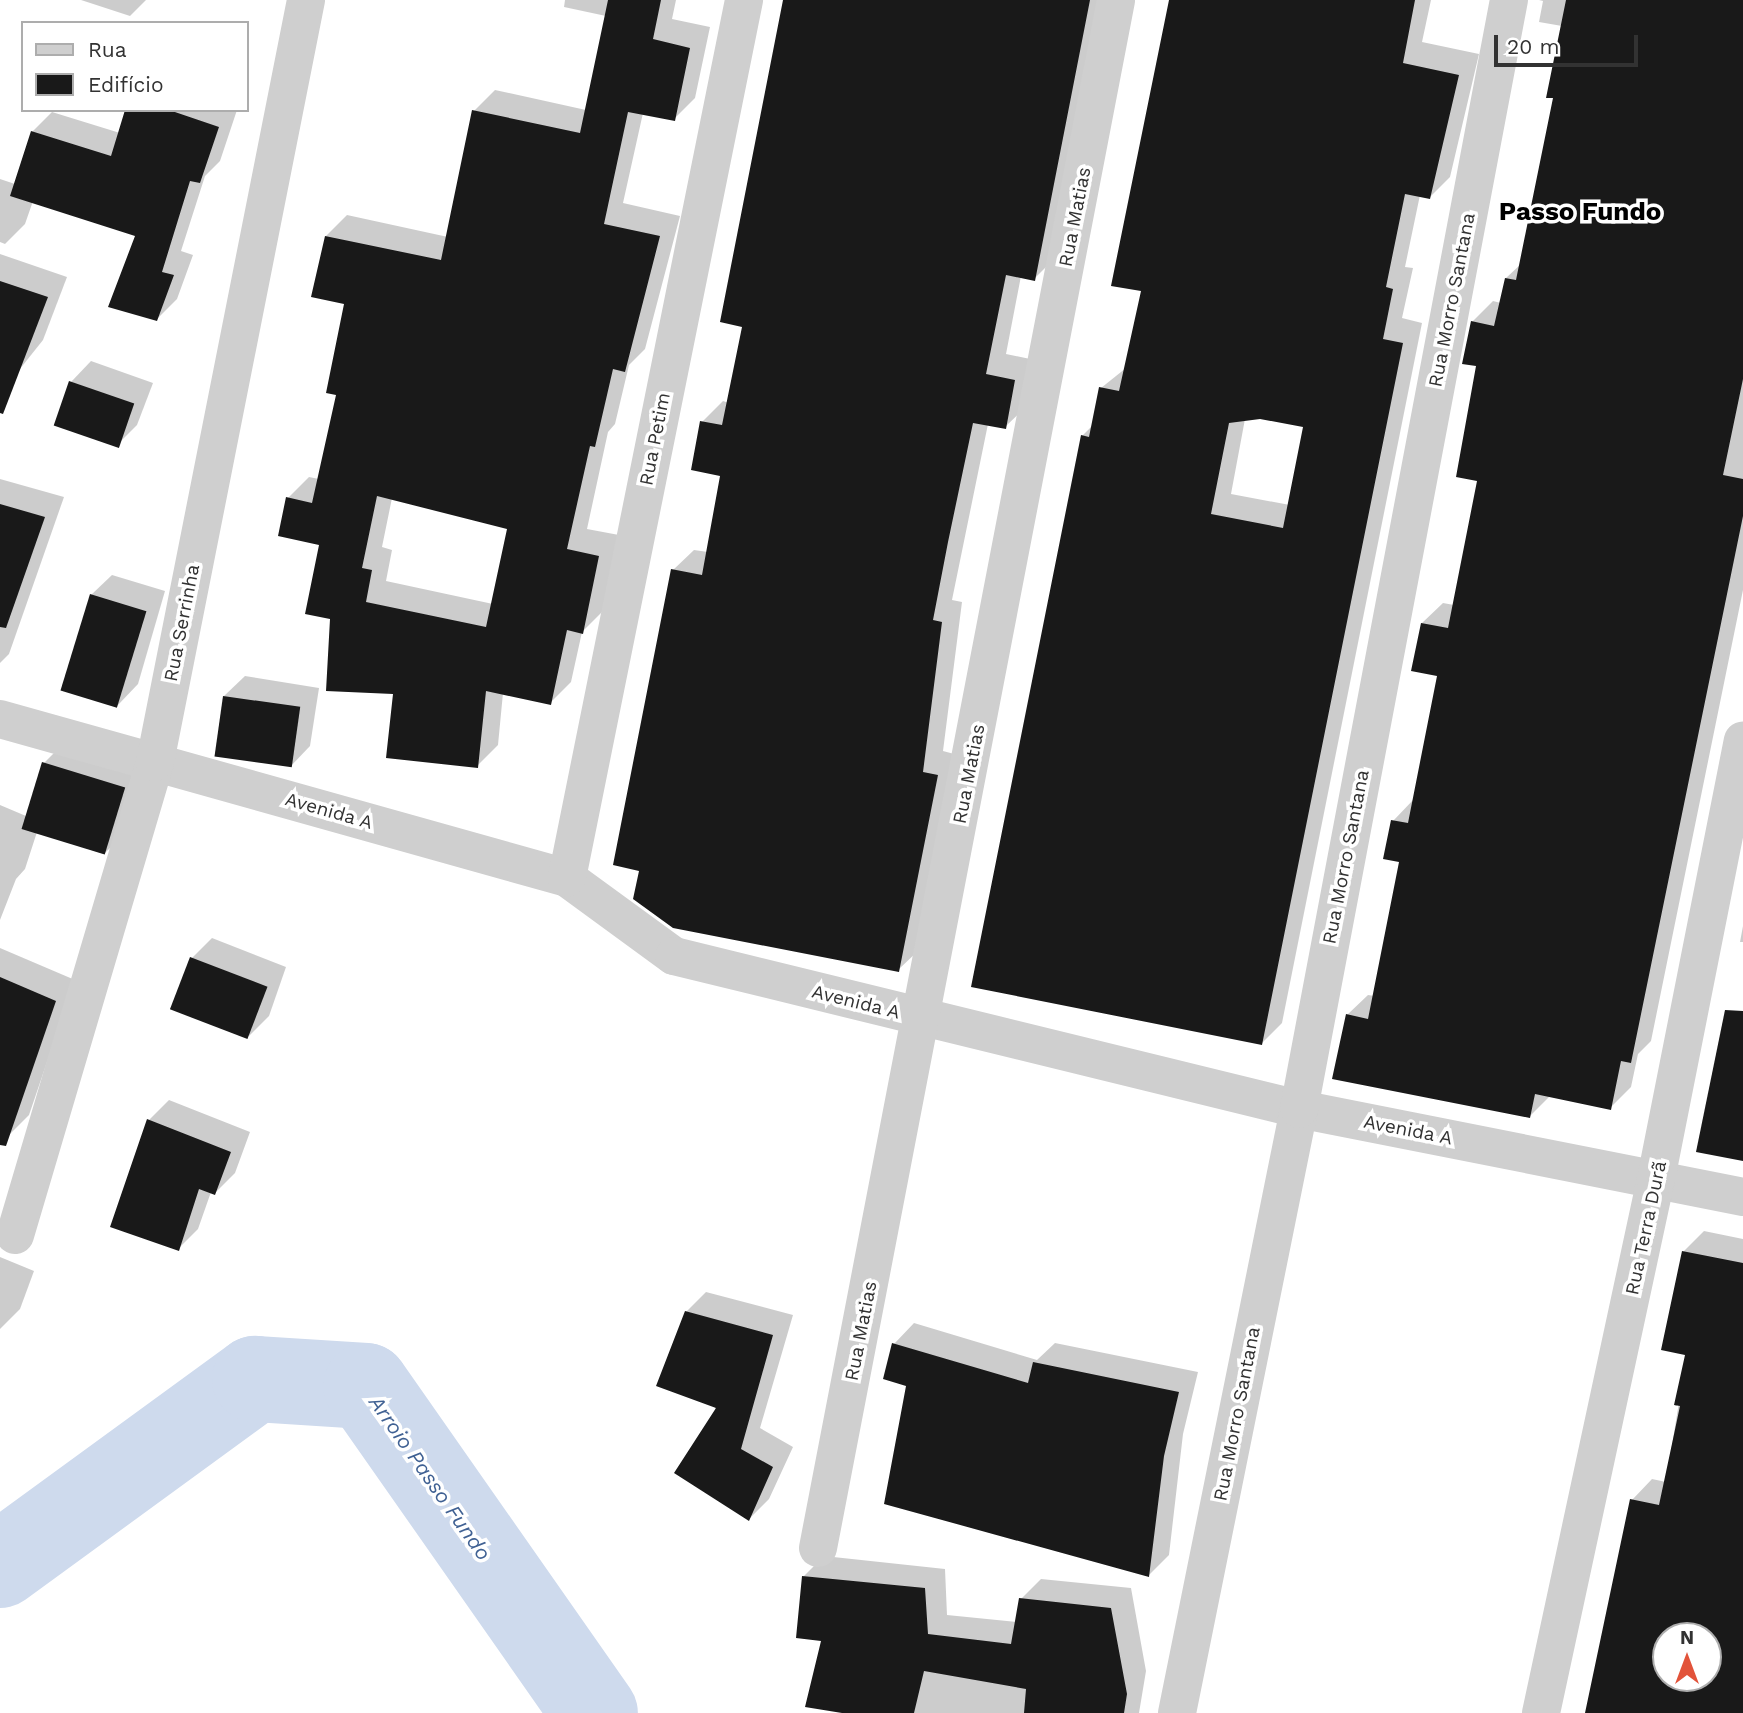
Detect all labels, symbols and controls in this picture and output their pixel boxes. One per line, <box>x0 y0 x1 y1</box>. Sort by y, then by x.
legend <box>21 21 248 112</box>
scale bar <box>1498 21 1642 65</box>
text: 20 m <box>1507 34 1559 59</box>
text: Rua <box>88 37 127 62</box>
text: Edifício <box>88 72 164 97</box>
street label: Rua Matias <box>1054 165 1096 269</box>
district label: Passo Fundo <box>1499 196 1661 228</box>
street label: Rua Morro Santana <box>1424 211 1480 389</box>
street label: Rua Petim <box>635 390 675 488</box>
street label: Rua Serrinha <box>159 562 205 684</box>
street label: Rua Matias <box>948 722 990 826</box>
street label: Rua Morro Santana <box>1318 768 1374 946</box>
street label: Avenida A <box>282 787 376 835</box>
street label: Avenida A <box>809 980 903 1024</box>
street label: Avenida A <box>1361 1110 1455 1150</box>
street label: Rua Terra Durã <box>1621 1158 1671 1298</box>
street label: Rua Matias <box>840 1279 882 1383</box>
street label: Rua Morro Santana <box>1209 1325 1265 1503</box>
water label: Arroio Passo Fundo <box>364 1391 496 1565</box>
north arrow <box>1652 1622 1722 1692</box>
text: N <box>1680 1626 1694 1649</box>

